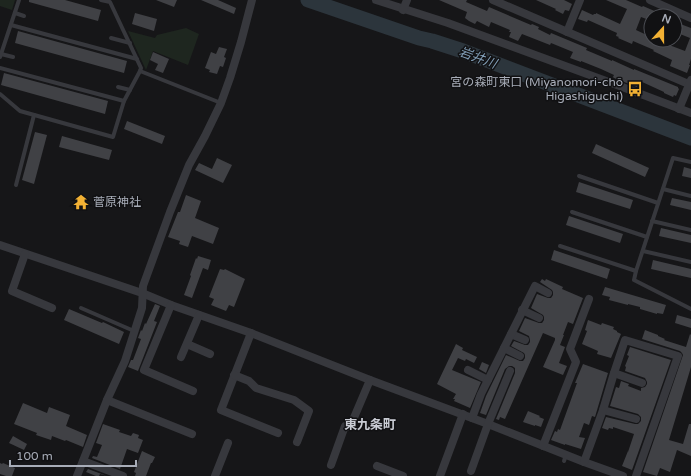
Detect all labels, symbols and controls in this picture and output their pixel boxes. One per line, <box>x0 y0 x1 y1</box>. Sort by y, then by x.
north arrow <box>643 8 683 48</box>
text: N <box>660 11 673 27</box>
water label: 岩井川 <box>457 44 501 73</box>
place label: 宮の森町東口 (Miyanomori-chō Higashiguchi) <box>450 75 623 103</box>
bus stop icon: 宮の森町東口 (Miyanomori-chō Higashiguchi) <box>626 80 644 98</box>
temple icon: 菅原神社 <box>72 193 90 211</box>
place label: 菅原神社 <box>93 195 141 209</box>
district label: 東九条町 <box>344 417 396 433</box>
scale bar <box>10 442 136 468</box>
text: 100 m <box>16 449 53 463</box>

